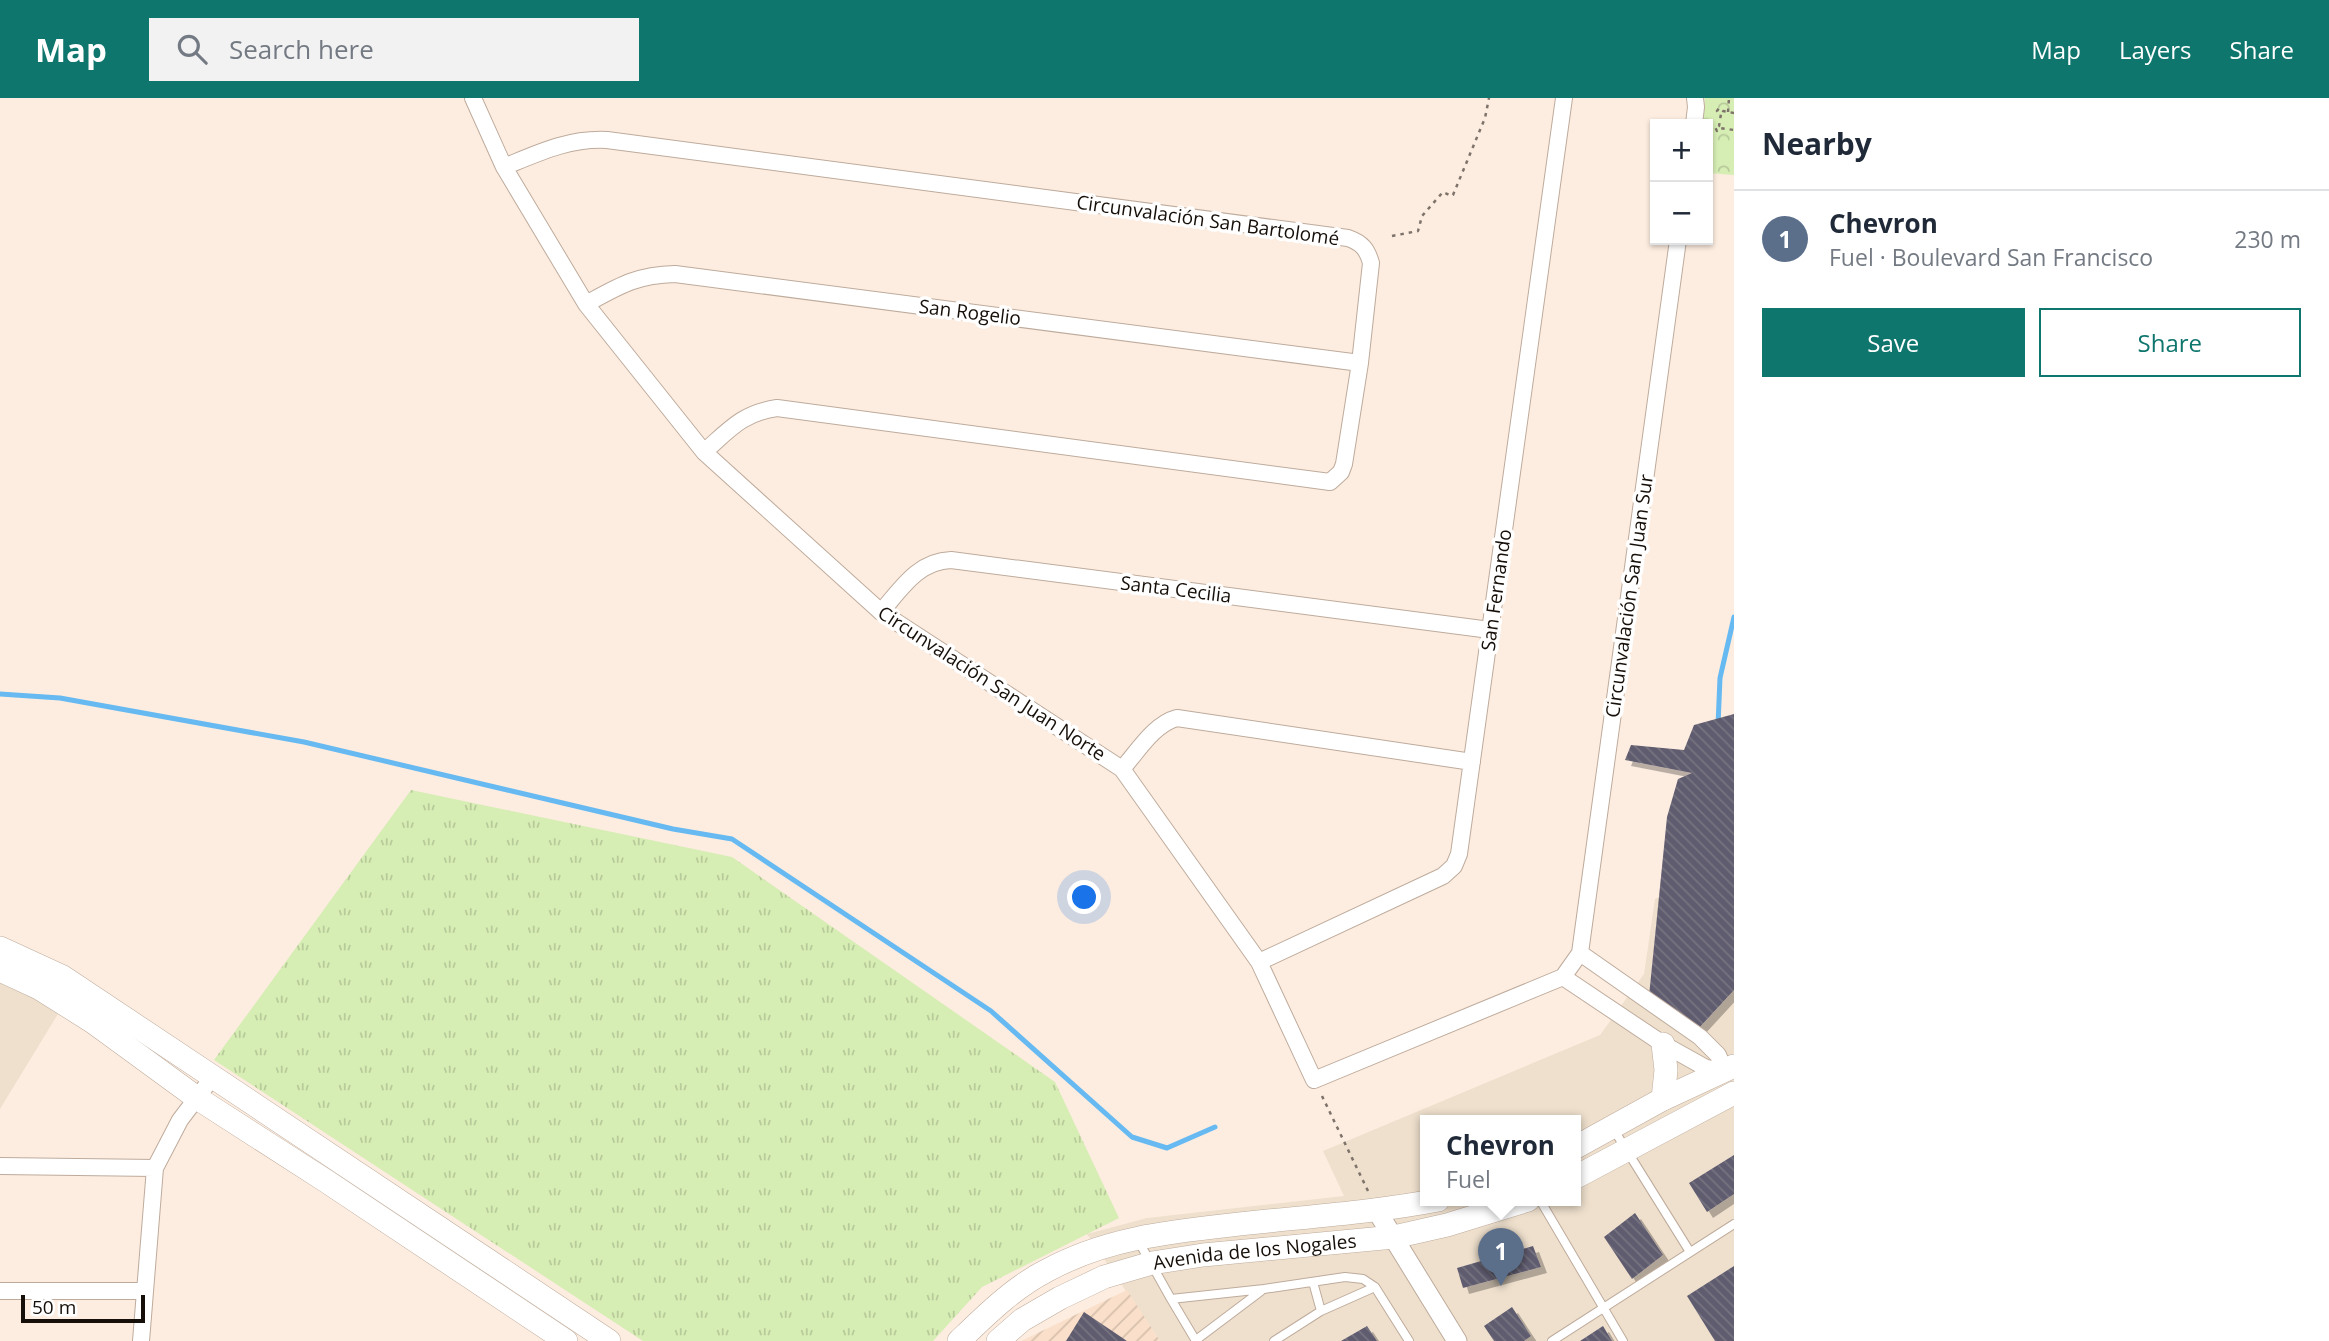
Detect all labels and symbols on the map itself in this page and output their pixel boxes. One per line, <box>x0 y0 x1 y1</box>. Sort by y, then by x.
street label: Circunvalación San Bartolomé <box>1075 189 1341 251</box>
street label: San Rogelio <box>917 293 1023 331</box>
street label: Circunvalación San Juan Sur <box>1599 472 1659 719</box>
street label: San Fernando <box>1475 527 1517 653</box>
street label: Santa Cecilia <box>1119 569 1233 609</box>
street label: Circunvalación San Juan Norte <box>873 599 1111 767</box>
your location <box>1067 880 1101 914</box>
street label: Avenida de los Nogales <box>1151 1228 1358 1276</box>
pin: 1 <box>1478 1228 1524 1286</box>
scale bar <box>21 1292 145 1324</box>

